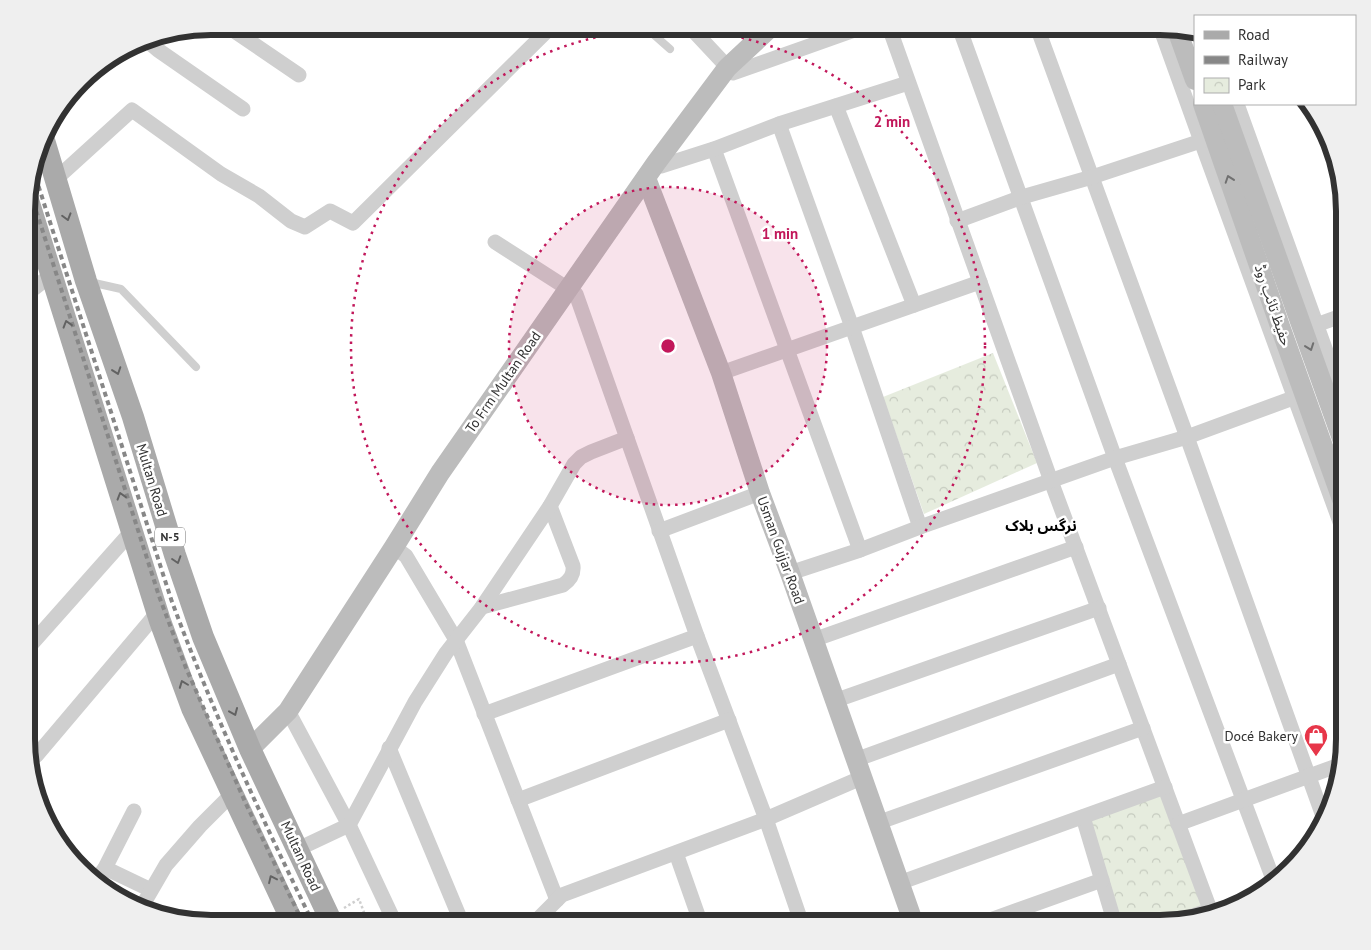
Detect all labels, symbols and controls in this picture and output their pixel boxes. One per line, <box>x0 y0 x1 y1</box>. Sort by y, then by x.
legend <box>1194 15 1356 105</box>
text: Road <box>1238 25 1270 44</box>
text: Railway <box>1238 50 1288 69</box>
text: Park <box>1238 75 1266 94</box>
text: 2 min <box>874 112 910 131</box>
one-way arrow <box>1225 175 1235 183</box>
one-way arrow <box>62 212 72 220</box>
text: 1 min <box>762 224 798 243</box>
street label: حفیظ تائب روڈ <box>1251 262 1295 348</box>
one-way arrow <box>62 321 72 329</box>
street label: To Frm Multan Road <box>461 328 545 436</box>
centre of rings <box>659 337 677 355</box>
one-way arrow <box>1304 342 1314 351</box>
one-way arrow <box>111 367 121 375</box>
street label: Multan Road <box>132 441 172 519</box>
one-way arrow <box>116 493 126 501</box>
street label: Usman Gujjar Road <box>753 494 809 606</box>
district label: نرگس بلاک <box>1005 516 1077 535</box>
road number: N-5 <box>155 528 185 546</box>
one-way arrow <box>171 555 181 563</box>
one-way arrow <box>179 680 189 688</box>
one-way arrow <box>229 707 239 715</box>
shop icon: Docé Bakery <box>1303 723 1329 757</box>
place label: Docé Bakery <box>1224 727 1298 745</box>
street label: Multan Road <box>277 818 325 894</box>
one-way arrow <box>268 875 278 884</box>

